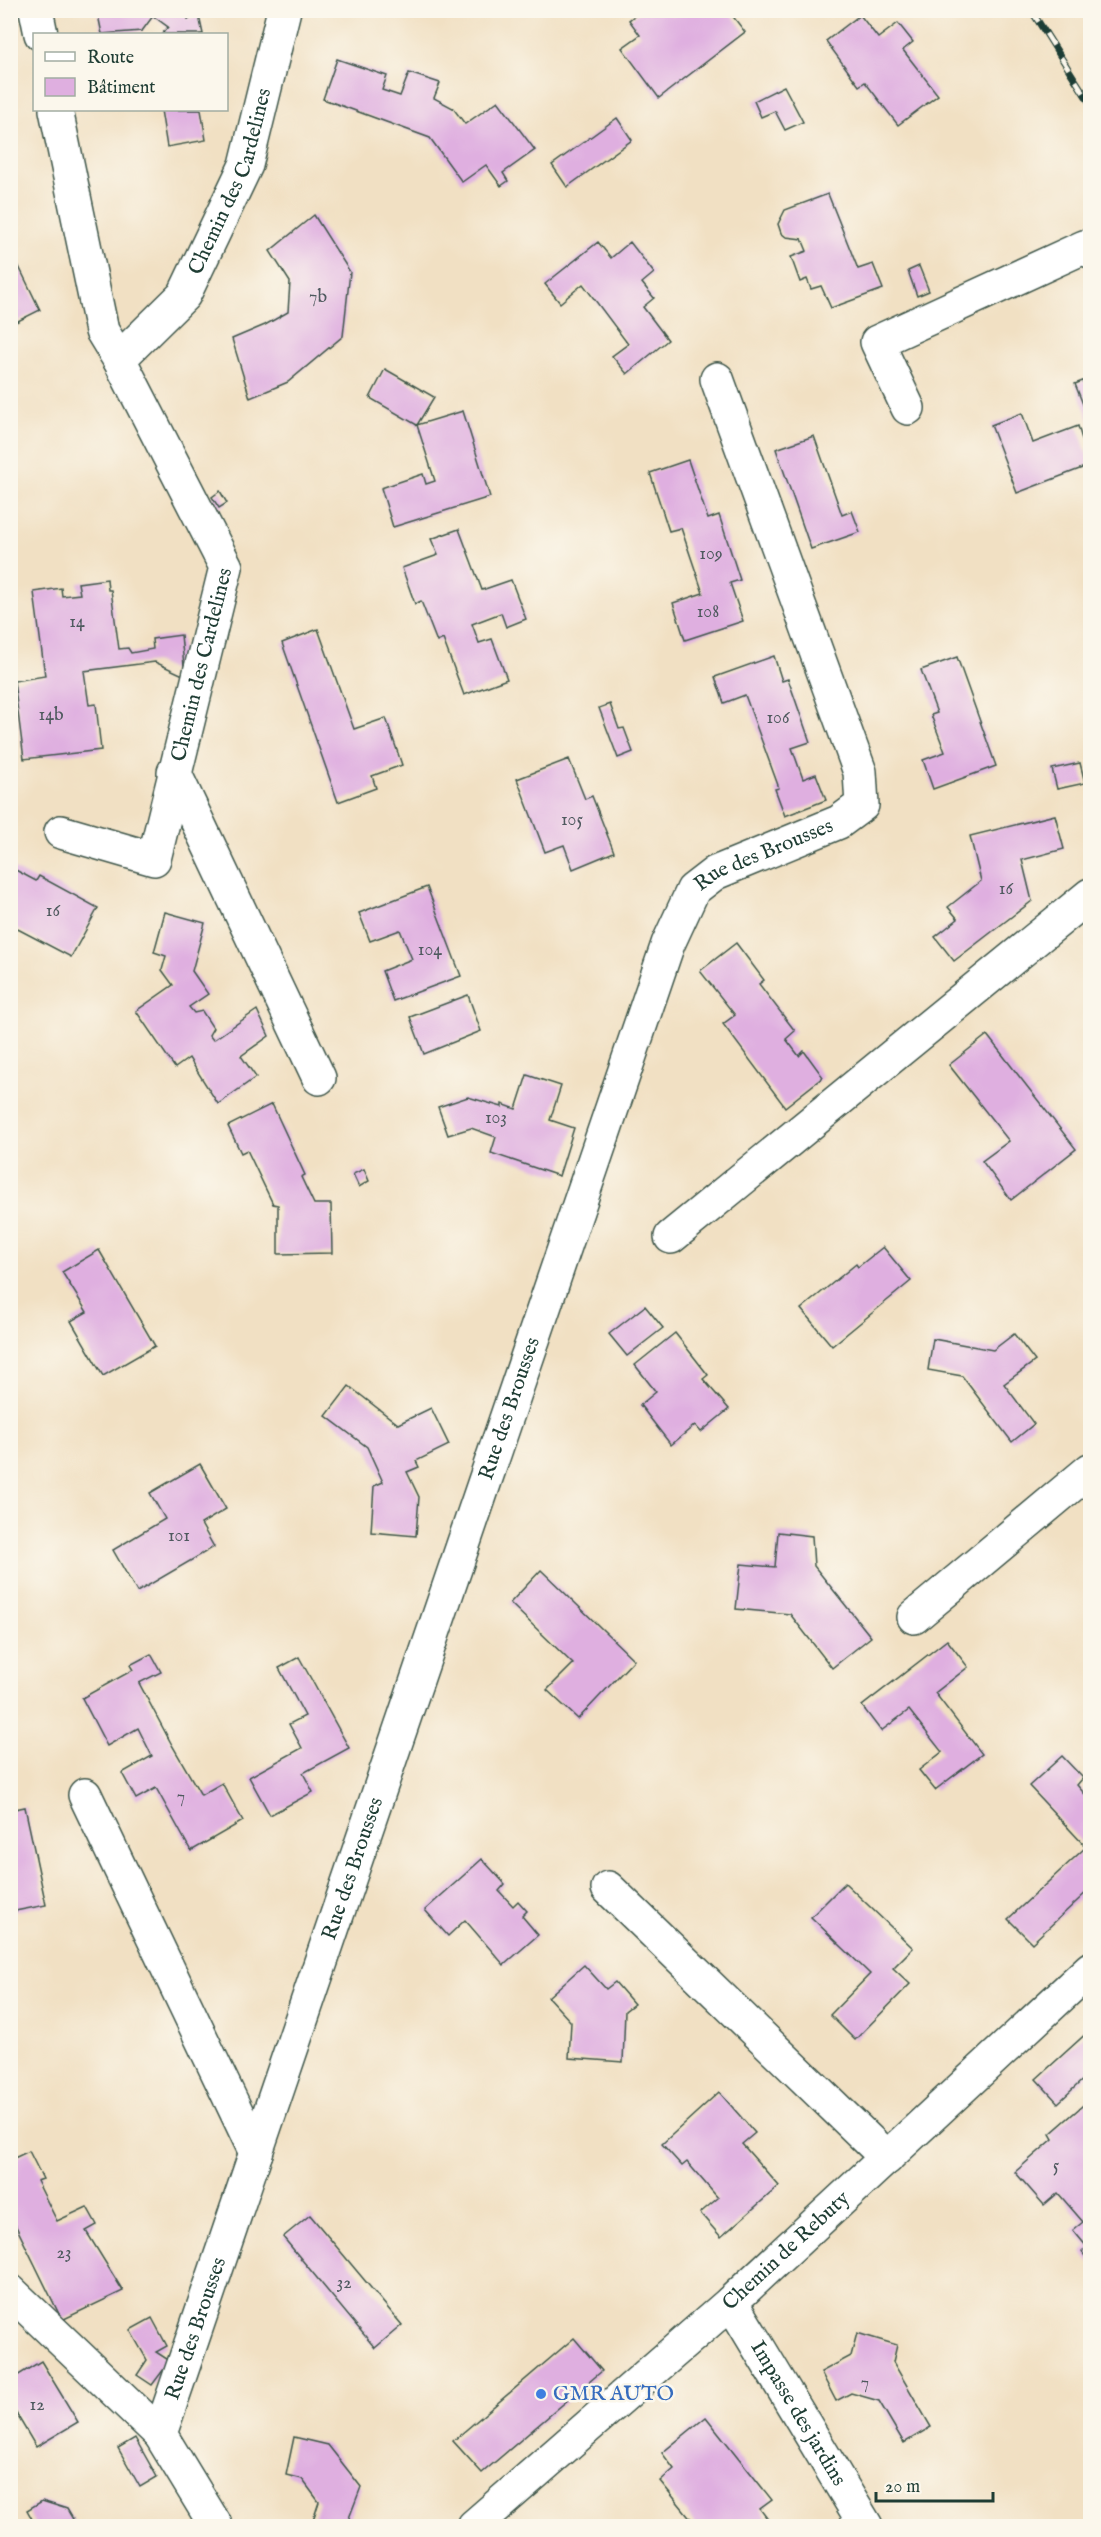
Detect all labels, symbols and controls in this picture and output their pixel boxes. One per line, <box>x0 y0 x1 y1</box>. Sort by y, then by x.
legend <box>33 33 228 111</box>
text: Route <box>87 47 134 70</box>
text: Bâtiment <box>87 77 156 100</box>
street label: Chemin des Cardelines <box>182 86 278 279</box>
house number: 7b <box>309 286 327 309</box>
house number: 109 <box>699 543 723 566</box>
street label: Chemin des Cardelines <box>165 565 239 764</box>
house number: 108 <box>697 601 719 624</box>
house number: 14 <box>69 611 85 634</box>
house number: 14b <box>38 704 64 727</box>
house number: 106 <box>766 707 790 730</box>
house number: 105 <box>561 809 583 832</box>
street label: Rue des Brousses <box>689 812 837 898</box>
house number: 16 <box>999 878 1014 901</box>
house number: 16 <box>46 900 61 923</box>
house number: 104 <box>418 939 442 962</box>
house number: 103 <box>485 1107 507 1130</box>
street label: Rue des Brousses <box>473 1334 546 1484</box>
house number: 101 <box>168 1525 190 1548</box>
house number: 7 <box>177 1786 185 1809</box>
street label: Rue des Brousses <box>316 1794 390 1944</box>
house number: 5 <box>1053 2155 1060 2178</box>
street label: Chemin de Rebuty <box>717 2185 856 2317</box>
house number: 23 <box>56 2242 72 2265</box>
street label: Rue des Brousses <box>159 2254 233 2404</box>
house number: 32 <box>336 2272 352 2295</box>
street label: Impasse des jardins <box>744 2336 852 2491</box>
house number: 7 <box>861 2372 869 2395</box>
place label: GMR AUTO <box>553 2381 674 2408</box>
marker: GMR AUTO <box>534 2387 548 2401</box>
house number: 12 <box>29 2394 45 2417</box>
scale bar <box>876 2465 993 2503</box>
text: 20 m <box>885 2476 920 2499</box>

